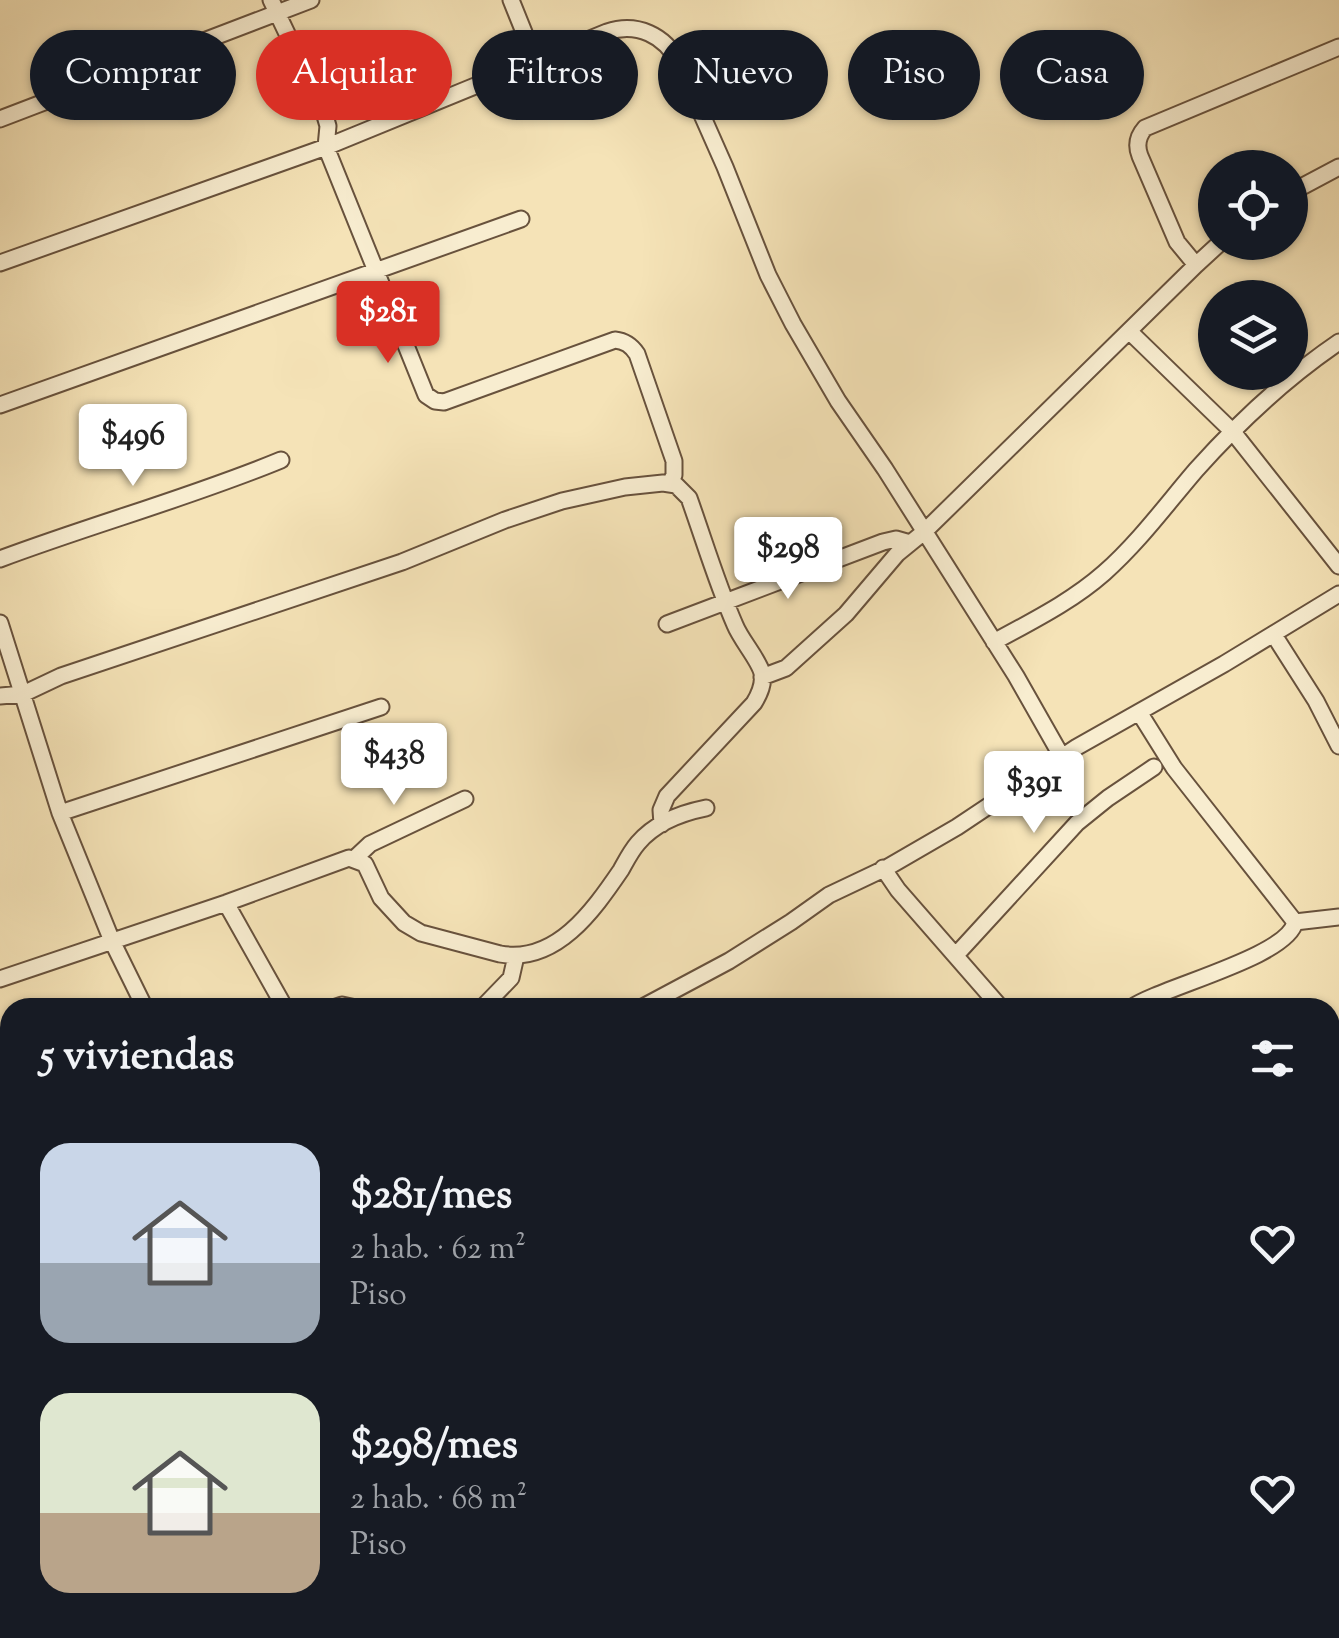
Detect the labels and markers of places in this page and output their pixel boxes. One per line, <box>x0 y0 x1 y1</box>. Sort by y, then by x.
pin: $281 <box>329 281 447 366</box>
pin: $496 <box>74 404 192 489</box>
pin: $298 <box>729 517 847 602</box>
pin: $438 <box>335 723 453 808</box>
pin: $391 <box>975 751 1093 836</box>

